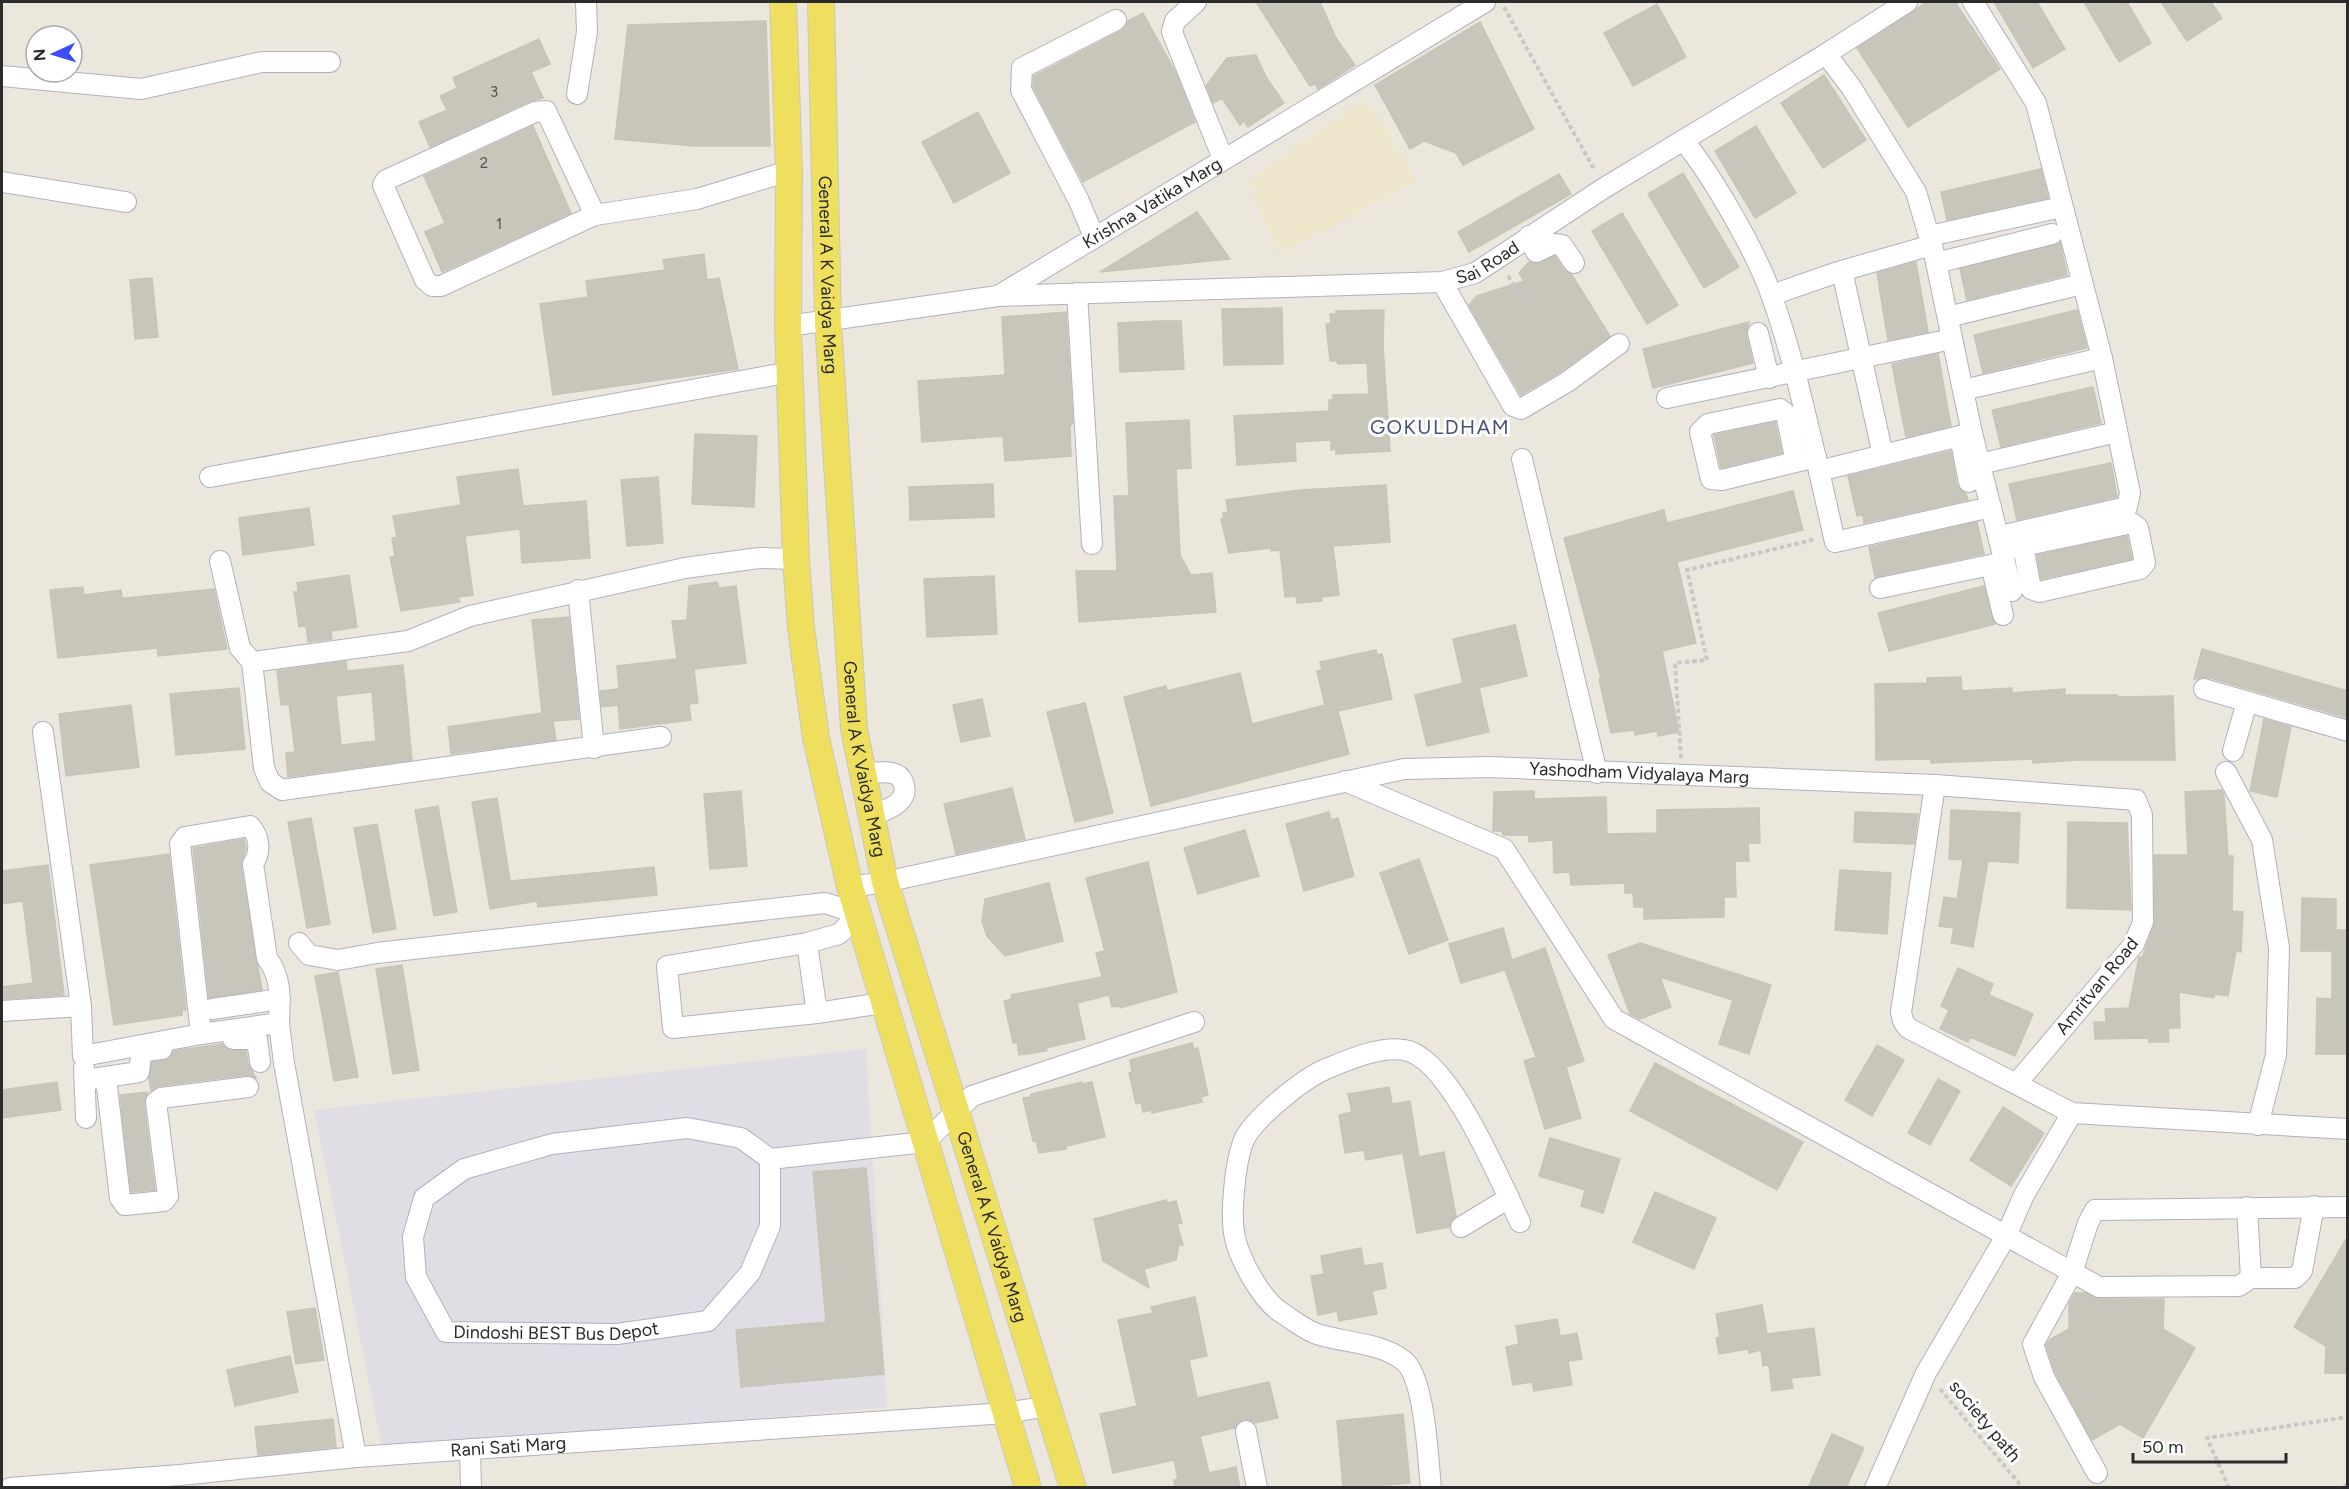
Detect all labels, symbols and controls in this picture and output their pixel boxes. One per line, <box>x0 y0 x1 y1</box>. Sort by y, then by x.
north arrow <box>24 24 84 84</box>
text: N <box>30 48 49 62</box>
house number: 3 <box>490 83 498 101</box>
street label: Krishna Vatika Marg <box>1078 153 1226 253</box>
house number: 2 <box>480 154 488 172</box>
street label: General A K Vaidya Marg <box>814 175 842 375</box>
house number: 1 <box>496 215 502 233</box>
street label: Sai Road <box>1453 236 1523 289</box>
district label: GOKULDHAM <box>1370 415 1510 439</box>
street label: General A K Vaidya Marg <box>839 660 891 859</box>
street label: Yashodham Vidyalaya Marg <box>1529 758 1750 788</box>
street label: Amritvan Road <box>2051 933 2143 1039</box>
street label: General A K Vaidya Marg <box>952 1129 1032 1325</box>
street label: Dindoshi BEST Bus Depot <box>453 1317 660 1345</box>
street label: society path <box>1944 1376 2026 1466</box>
scale bar <box>2133 1426 2286 1464</box>
street label: Rani Sati Marg <box>450 1432 567 1462</box>
text: 50 m <box>2142 1436 2184 1458</box>

